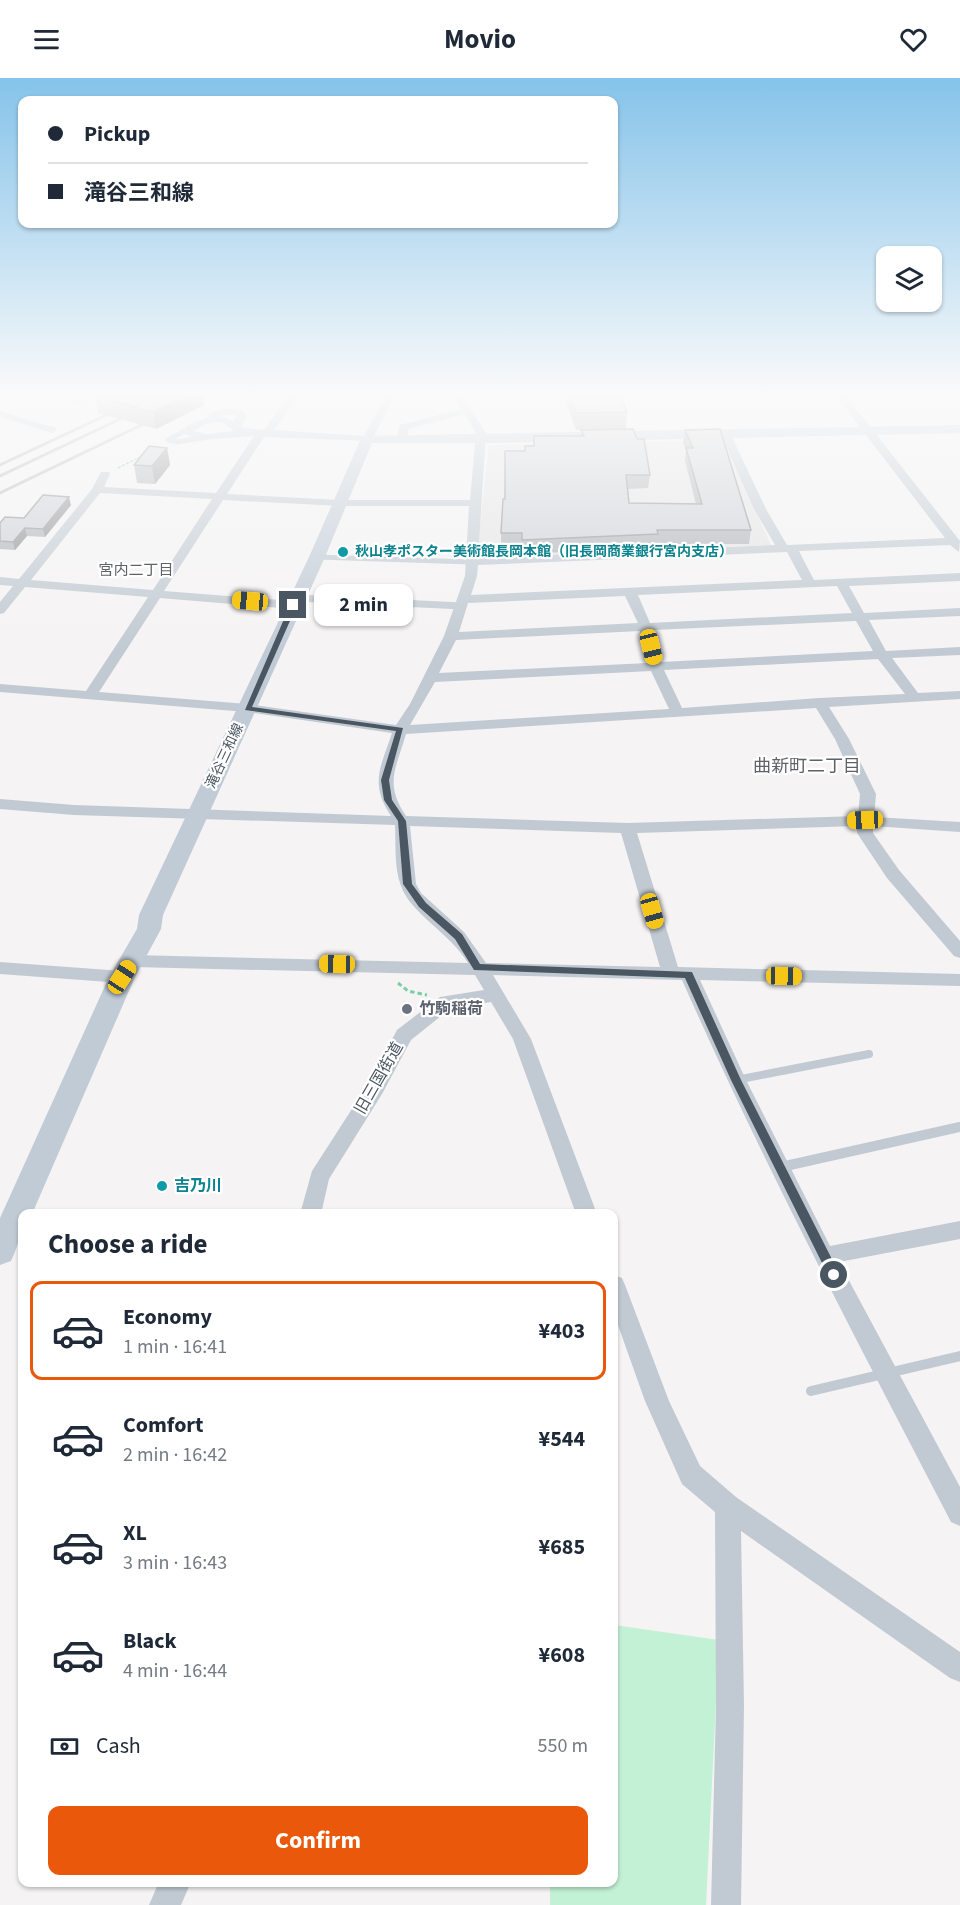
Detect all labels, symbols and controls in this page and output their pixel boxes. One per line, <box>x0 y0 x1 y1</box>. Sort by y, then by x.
text: Movio <box>444 20 516 59</box>
icon: menu <box>30 23 63 56</box>
icon: heart <box>897 23 930 56</box>
text: Pickup <box>84 118 150 150</box>
text: 滝谷三和線 <box>84 177 194 209</box>
map controls <box>876 246 942 312</box>
button: layers <box>876 246 942 312</box>
place label: 秋山孝ポスター美術館長岡本館（旧長岡商業銀行宮内支店） <box>355 542 733 562</box>
marker: 秋山孝ポスター美術館長岡本館（旧長岡商業銀行宮内支店） <box>336 545 350 559</box>
district label: 宮内二丁目 <box>98 560 174 581</box>
callout: 2 min <box>314 584 413 626</box>
car <box>231 590 269 612</box>
route end <box>279 591 306 618</box>
text: 2 min <box>339 591 388 619</box>
car <box>638 627 664 667</box>
street label: 滝谷三和線 <box>201 720 249 792</box>
district label: 曲新町二丁目 <box>753 754 861 779</box>
car <box>847 810 883 830</box>
car <box>638 891 666 931</box>
car <box>319 955 355 973</box>
car <box>105 957 139 997</box>
car <box>766 967 802 985</box>
place label: 竹駒稲荷 <box>419 998 483 1020</box>
marker: 竹駒稲荷 <box>400 1002 414 1016</box>
street label: 旧三国街道 <box>349 1038 409 1118</box>
place label: 吉乃川 <box>174 1175 222 1197</box>
marker: 吉乃川 <box>155 1179 169 1193</box>
text: Choose a ride <box>48 1225 208 1264</box>
route start <box>820 1261 847 1288</box>
text: Economy <box>123 1301 212 1333</box>
icon: car <box>51 1304 105 1358</box>
text: ¥403 <box>539 1315 585 1347</box>
text: 1 min · 16:41 <box>123 1333 227 1361</box>
text: Comfort <box>123 1409 204 1441</box>
icon: car <box>51 1412 105 1466</box>
text: ¥544 <box>539 1423 585 1455</box>
text: 2 min · 16:42 <box>123 1441 227 1469</box>
text: XL <box>123 1517 147 1549</box>
icon: car <box>51 1520 105 1574</box>
text: ¥685 <box>539 1531 585 1563</box>
text: 3 min · 16:43 <box>123 1549 227 1577</box>
text: Black <box>123 1625 177 1657</box>
icon: car <box>51 1628 105 1682</box>
text: ¥608 <box>539 1639 585 1671</box>
text: 4 min · 16:44 <box>123 1657 227 1685</box>
icon: cash <box>48 1730 81 1763</box>
text: Cash <box>96 1730 141 1762</box>
text: 550 m <box>538 1732 588 1760</box>
button: Confirm <box>48 1806 588 1875</box>

